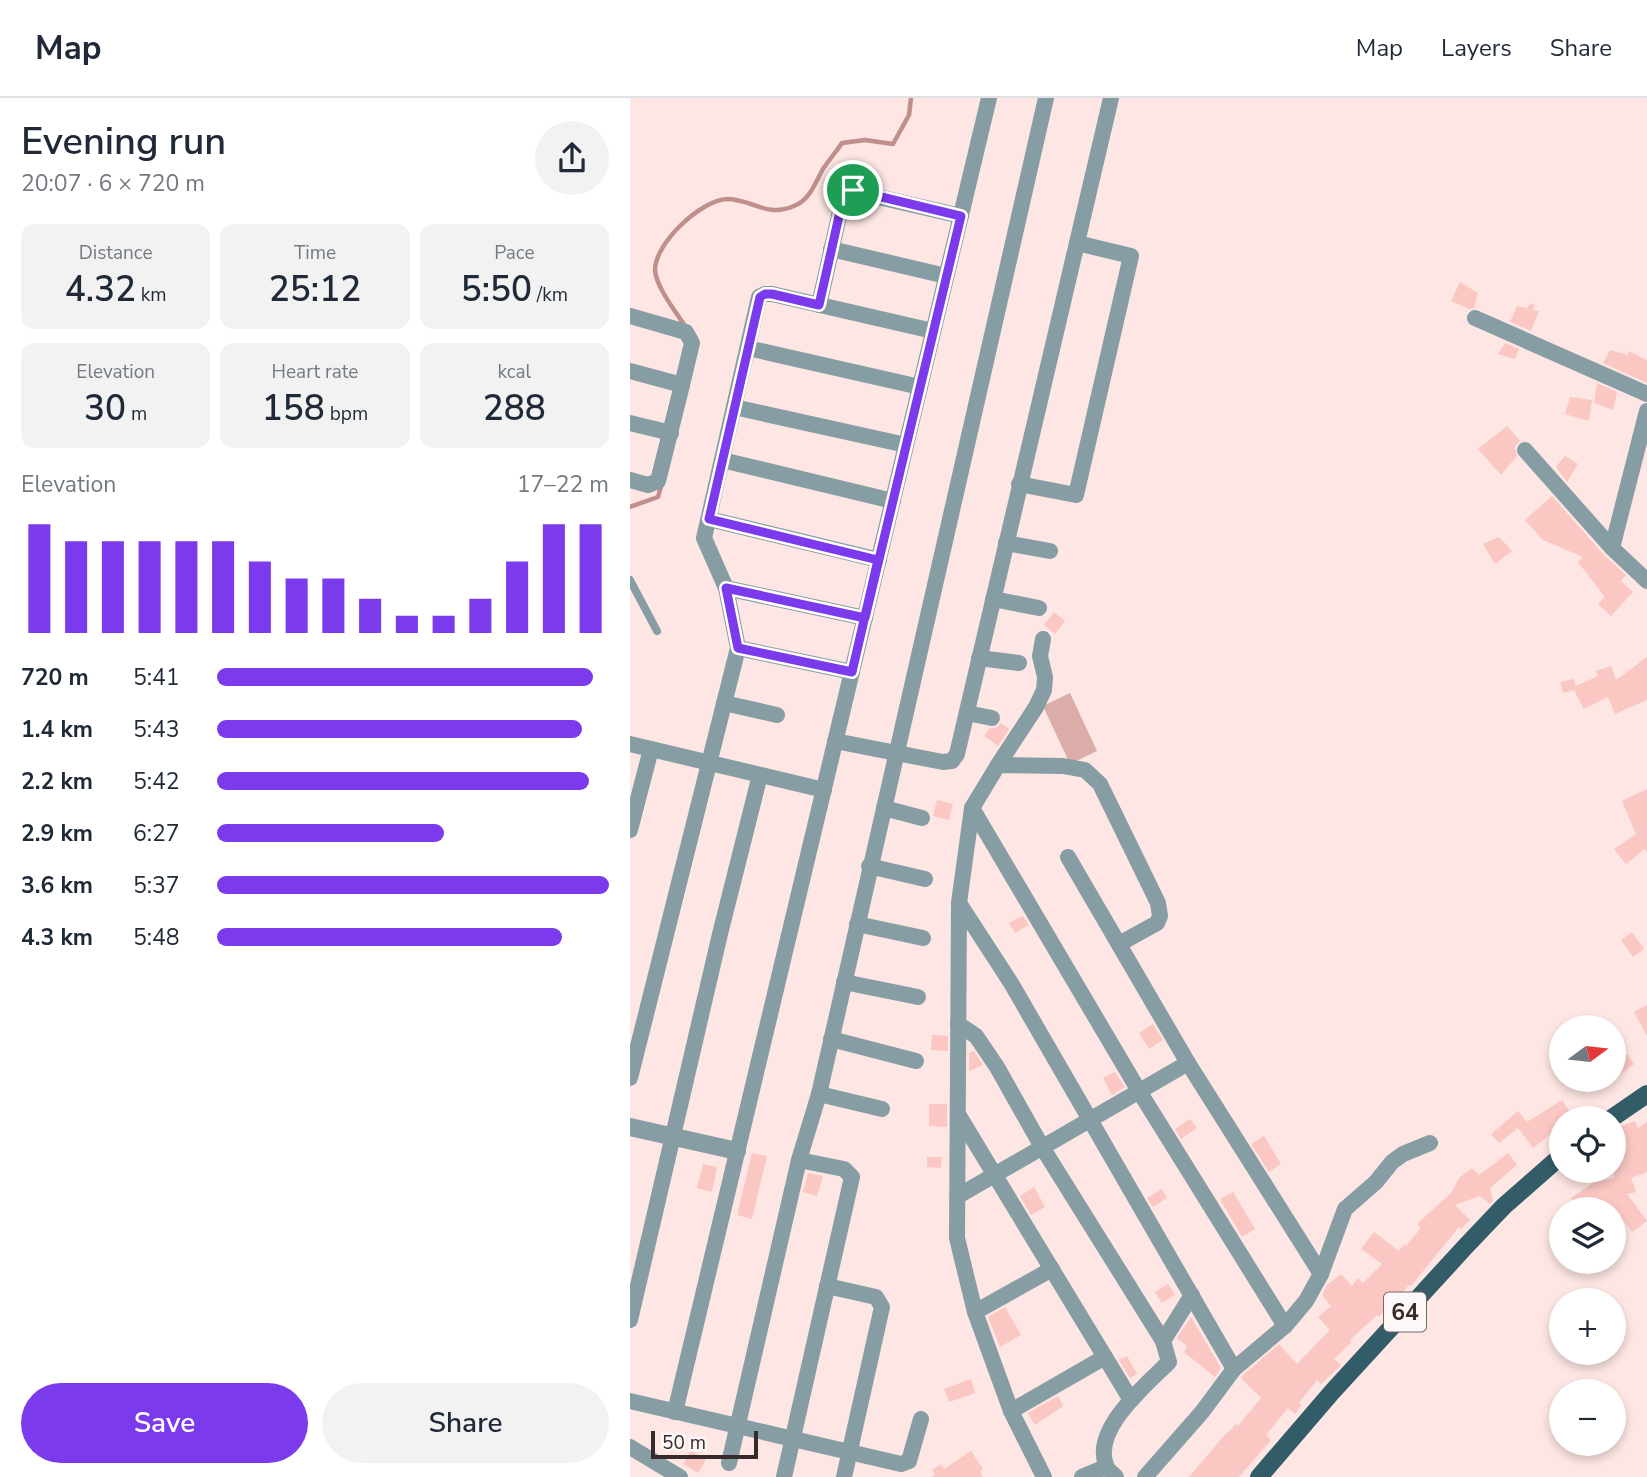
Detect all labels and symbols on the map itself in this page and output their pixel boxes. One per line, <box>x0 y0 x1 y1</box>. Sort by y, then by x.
pin <box>823 160 883 220</box>
north arrow <box>1549 1015 1626 1092</box>
road number: 64 <box>1384 1292 1426 1331</box>
scale bar <box>651 1428 758 1460</box>

